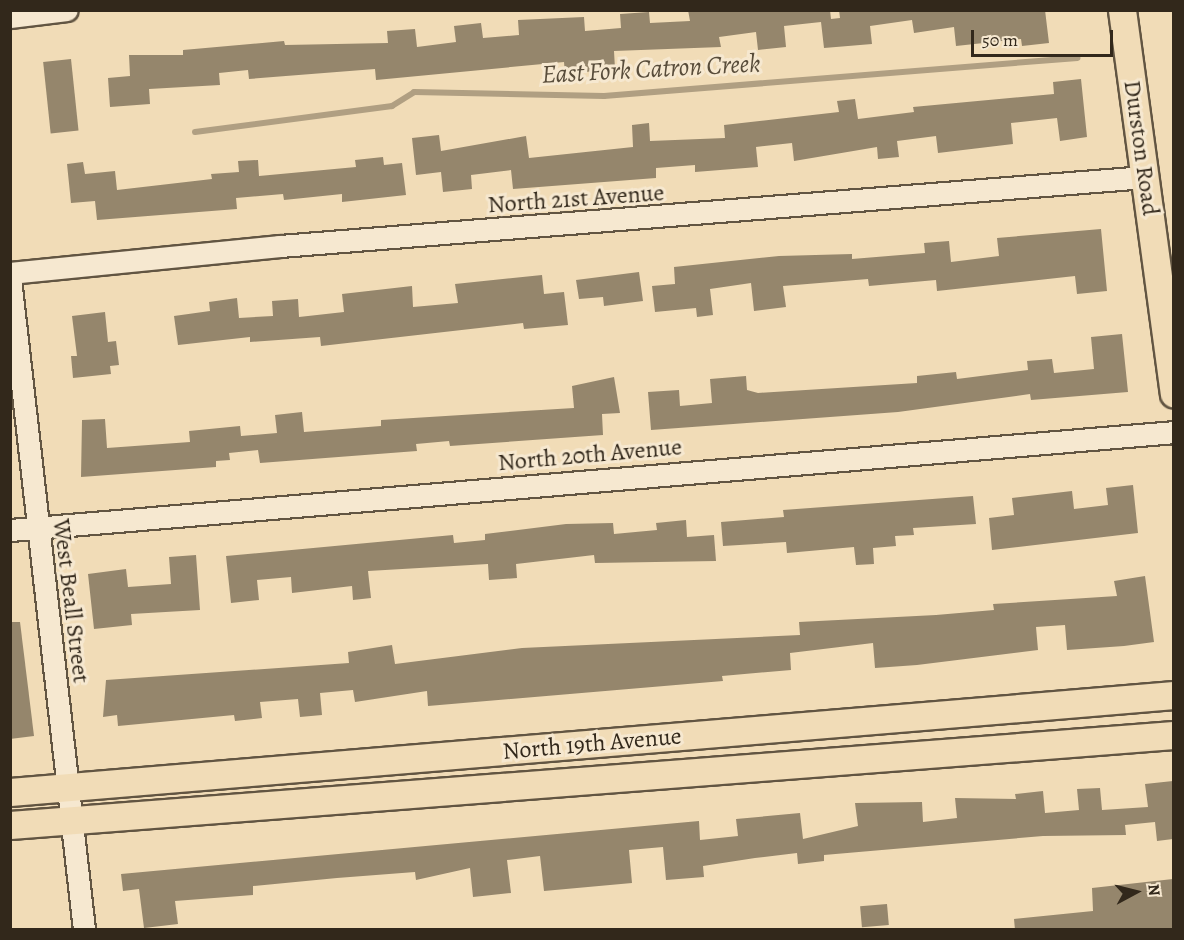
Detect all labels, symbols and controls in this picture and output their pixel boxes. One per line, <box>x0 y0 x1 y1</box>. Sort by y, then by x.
scale bar <box>974 18 1116 56</box>
text: 50 m <box>982 28 1018 52</box>
water label: East Fork Catron Creek <box>541 48 761 90</box>
street label: Durston Road <box>1117 78 1165 218</box>
street label: North 21st Avenue <box>487 178 665 220</box>
street label: North 20th Avenue <box>497 433 683 477</box>
street label: West Beall Street <box>47 517 95 685</box>
street label: North 19th Avenue <box>501 722 683 766</box>
north arrow <box>1106 862 1166 922</box>
text: N <box>1142 883 1165 897</box>

